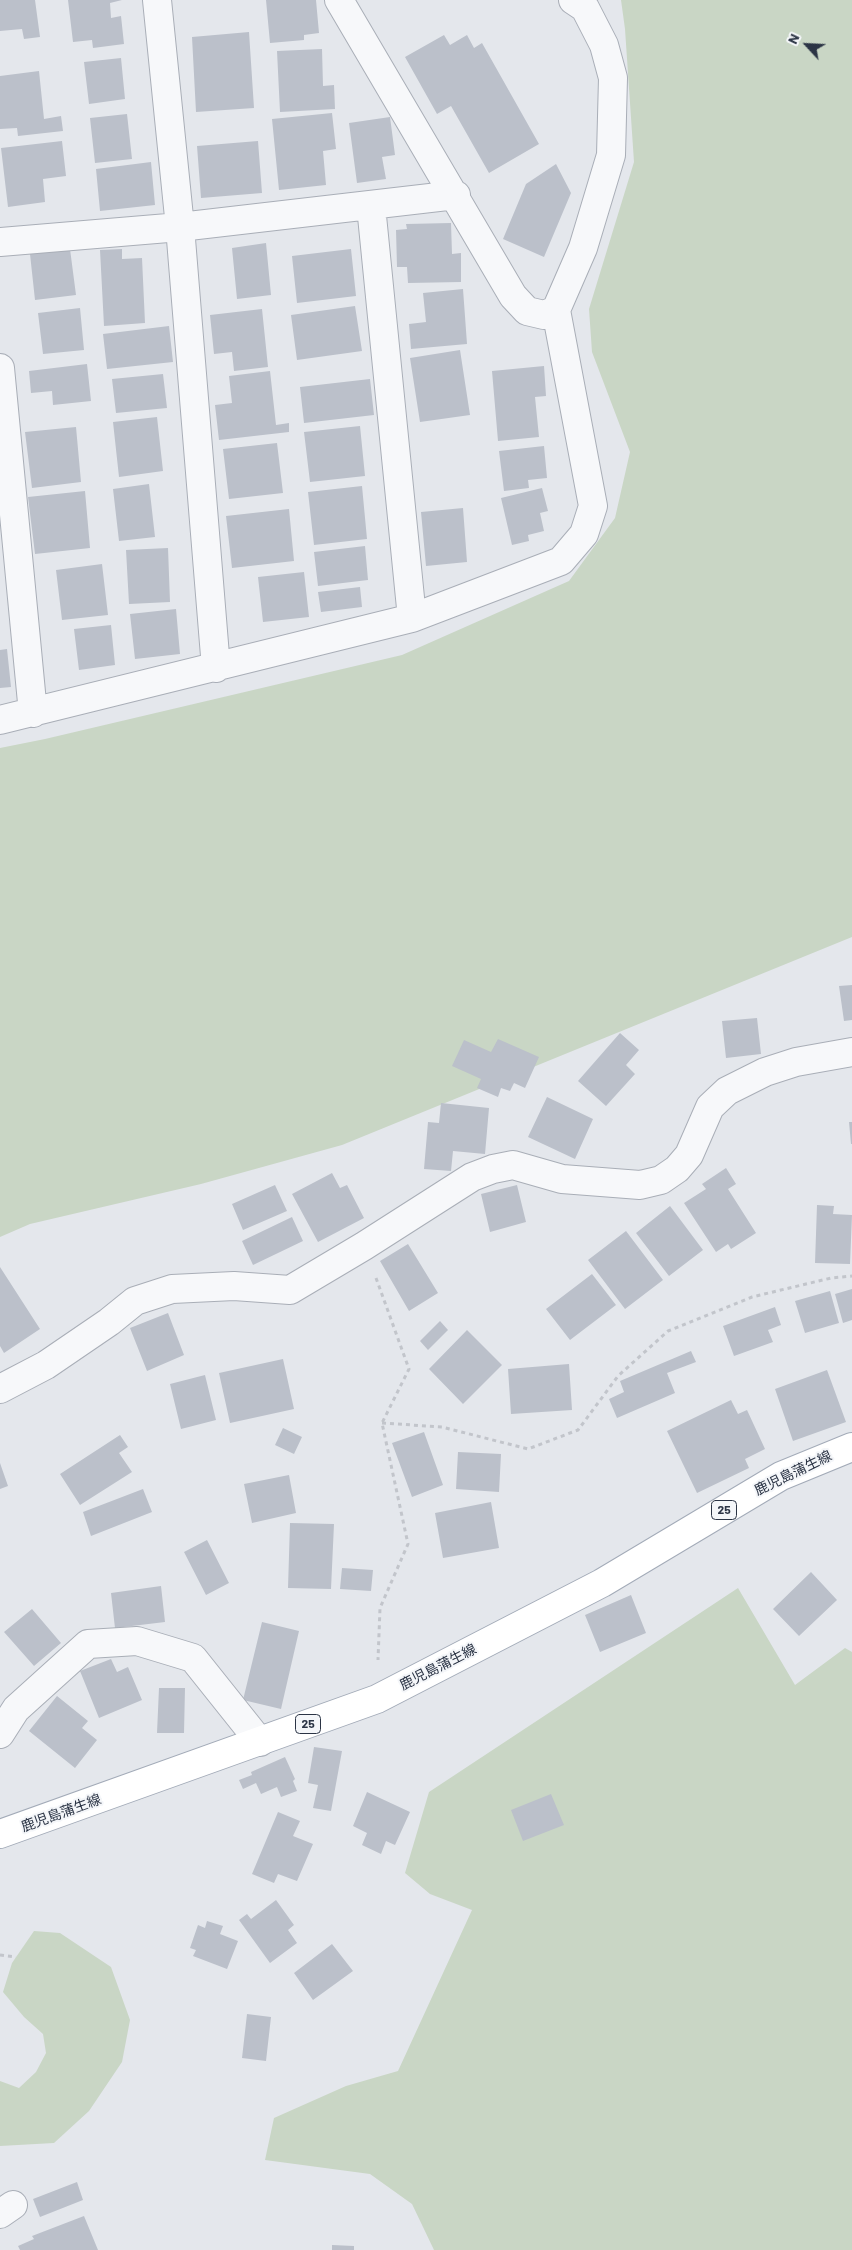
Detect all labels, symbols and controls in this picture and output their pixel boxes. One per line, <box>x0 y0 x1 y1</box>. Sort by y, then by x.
north arrow <box>782 20 832 70</box>
text: N <box>783 31 803 46</box>
street label: 鹿児島蒲生線 <box>752 1447 834 1499</box>
road number: 25 <box>712 1500 736 1520</box>
street label: 鹿児島蒲生線 <box>397 1640 479 1694</box>
road number: 25 <box>296 1715 320 1734</box>
street label: 鹿児島蒲生線 <box>19 1791 103 1835</box>

